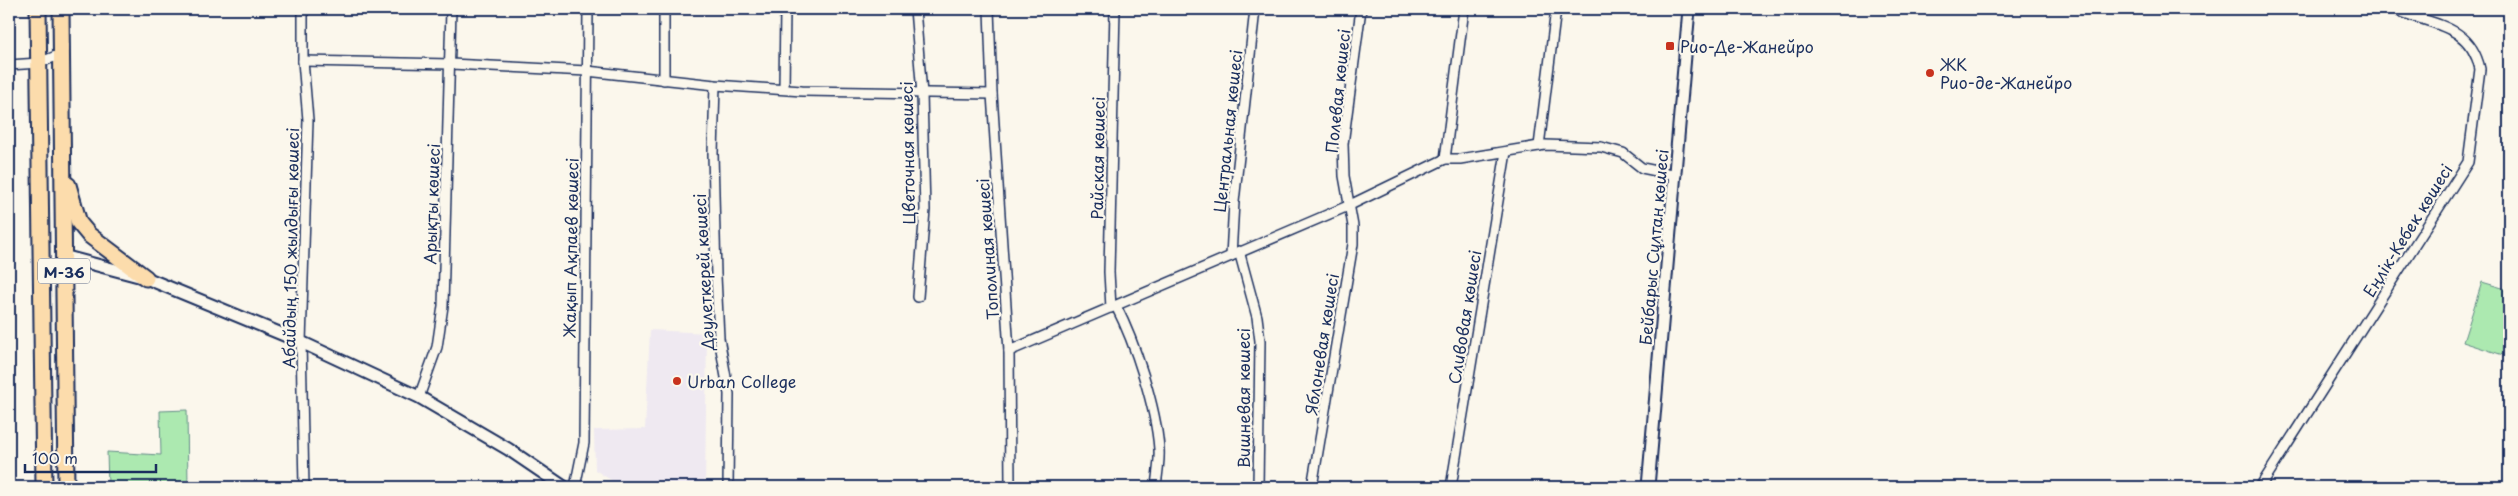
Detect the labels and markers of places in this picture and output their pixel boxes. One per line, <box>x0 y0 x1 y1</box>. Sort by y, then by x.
place label: Рио-Де-Жанейро <box>1680 34 1814 58</box>
marker: Рио-Де-Жанейро <box>1664 40 1676 52</box>
place label: ЖК Рио-де-Жанейро <box>1939 52 2072 94</box>
marker: ЖК Рио-де-Жанейро <box>1924 67 1936 79</box>
place label: Urban College <box>687 369 796 393</box>
marker: Urban College <box>671 375 683 387</box>

